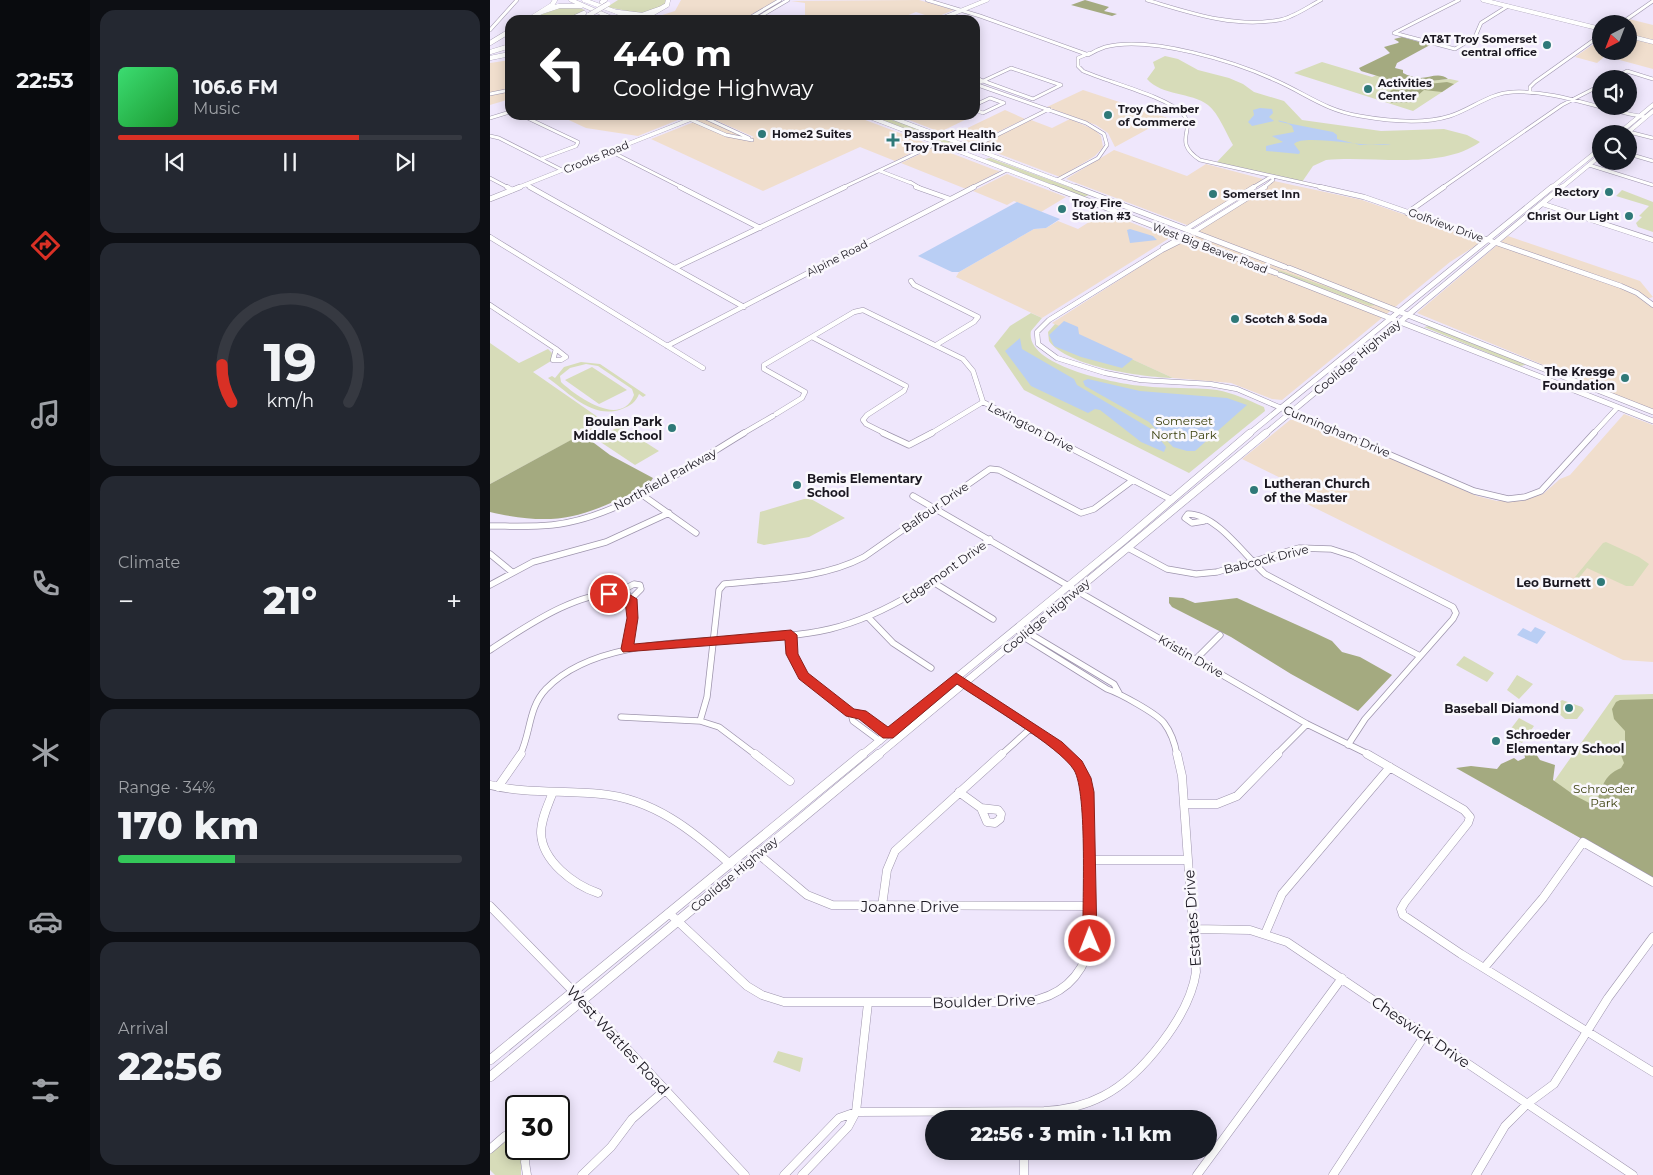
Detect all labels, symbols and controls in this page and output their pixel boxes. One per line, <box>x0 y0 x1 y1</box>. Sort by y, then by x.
north arrow <box>1592 15 1638 60</box>
map controls <box>1592 15 1637 170</box>
text: 440 m <box>613 32 732 75</box>
place label: AT&T Troy Somerset central office <box>1421 32 1537 59</box>
icon: left <box>530 35 595 100</box>
marker: AT&T Troy Somerset central office <box>1541 39 1553 51</box>
text: 22:53 <box>16 67 74 94</box>
button: sound <box>1592 70 1637 115</box>
text: Coolidge Highway <box>613 75 813 102</box>
text: 106.6 FM <box>193 76 278 99</box>
place label: Activities Center <box>1377 76 1432 103</box>
marker: Activities Center <box>1362 83 1374 95</box>
text: Music <box>193 99 240 118</box>
place label: Troy Chamber of Commerce <box>1118 102 1199 129</box>
marker: Troy Chamber of Commerce <box>1102 109 1114 121</box>
button: search <box>1592 125 1637 170</box>
place label: Home2 Suites <box>772 127 852 141</box>
place label: Passport Health Troy Travel Clinic <box>904 127 1002 154</box>
marker: Home2 Suites <box>756 128 768 140</box>
marker: Passport Health Troy Travel Clinic <box>886 133 900 147</box>
street label: Crooks Road <box>561 138 631 176</box>
icon: previous <box>161 148 189 176</box>
icon: pause <box>276 148 304 176</box>
icon: next <box>391 148 419 176</box>
place label: Rectory <box>1554 185 1599 199</box>
marker: Rectory <box>1603 186 1615 198</box>
place label: Somerset Inn <box>1223 187 1300 201</box>
marker: Somerset Inn <box>1207 188 1219 200</box>
place label: Troy Fire Station #3 <box>1072 196 1131 223</box>
marker: Troy Fire Station #3 <box>1056 203 1068 215</box>
street label: Golfview Drive <box>1406 205 1486 245</box>
place label: Christ Our Light <box>1527 209 1619 223</box>
marker: Christ Our Light <box>1623 210 1635 222</box>
street label: West Big Beaver Road <box>1150 220 1270 276</box>
icon: directions <box>28 228 63 263</box>
street label: Alpine Road <box>804 237 870 279</box>
place label: Scotch & Soda <box>1245 312 1327 326</box>
marker: Scotch & Soda <box>1229 313 1241 325</box>
street label: Coolidge Highway <box>1310 316 1404 398</box>
text: 19 <box>263 331 317 394</box>
place label: The Kresge Foundation <box>1542 364 1615 393</box>
marker: The Kresge Foundation <box>1619 372 1631 384</box>
text: km/h <box>266 390 314 411</box>
icon: music <box>28 397 63 432</box>
street label: Lexington Drive <box>985 399 1077 455</box>
street label: Cunningham Drive <box>1281 402 1393 460</box>
park label: Somerset North Park <box>1151 413 1218 442</box>
place label: Boulan Park Middle School <box>573 414 662 443</box>
marker: Boulan Park Middle School <box>666 422 678 434</box>
street label: Northfield Parkway <box>611 444 719 513</box>
place label: Bemis Elementary School <box>807 471 923 500</box>
place label: Lutheran Church of the Master <box>1264 476 1370 505</box>
street label: Balfour Drive <box>899 478 971 536</box>
marker: Bemis Elementary School <box>791 479 803 491</box>
marker: Lutheran Church of the Master <box>1248 484 1260 496</box>
street label: Edgemont Drive <box>899 537 989 607</box>
street label: Babcock Drive <box>1222 541 1310 577</box>
text: Climate <box>118 553 180 572</box>
icon: phone <box>28 566 63 601</box>
pin <box>588 573 630 615</box>
street label: Coolidge Highway <box>999 575 1093 657</box>
place label: Leo Burnett <box>1516 575 1592 590</box>
marker: Leo Burnett <box>1595 576 1607 588</box>
text: 21° <box>263 577 317 624</box>
icon: arrive <box>595 580 623 608</box>
text: − <box>118 584 134 618</box>
text: + <box>446 584 462 618</box>
street label: Kristin Drive <box>1156 631 1226 681</box>
place label: Baseball Diamond <box>1444 701 1559 716</box>
marker: Baseball Diamond <box>1563 702 1575 714</box>
place label: Schroeder Elementary School <box>1506 727 1624 756</box>
icon: climate <box>28 735 63 770</box>
marker: Schroeder Elementary School <box>1490 735 1502 747</box>
text: Range · 34% <box>118 778 215 797</box>
park label: Schroeder Park <box>1573 781 1635 810</box>
text: 170 km <box>118 802 259 849</box>
street label: Coolidge Highway <box>687 833 781 915</box>
street label: Estates Drive <box>1179 869 1205 967</box>
street label: Joanne Drive <box>860 897 959 916</box>
icon: car <box>28 904 63 939</box>
position arrow <box>1063 914 1115 966</box>
street label: West Wattles Road <box>562 981 674 1099</box>
street label: Boulder Drive <box>932 990 1036 1012</box>
street label: Cheswick Drive <box>1368 992 1474 1072</box>
text: Arrival <box>118 1019 168 1038</box>
text: 22:56 <box>118 1043 222 1090</box>
icon: filters <box>28 1073 63 1108</box>
speed limit sign: 30 <box>505 1095 570 1160</box>
text: 22:56 · 3 min · 1.1 km <box>970 1123 1172 1146</box>

